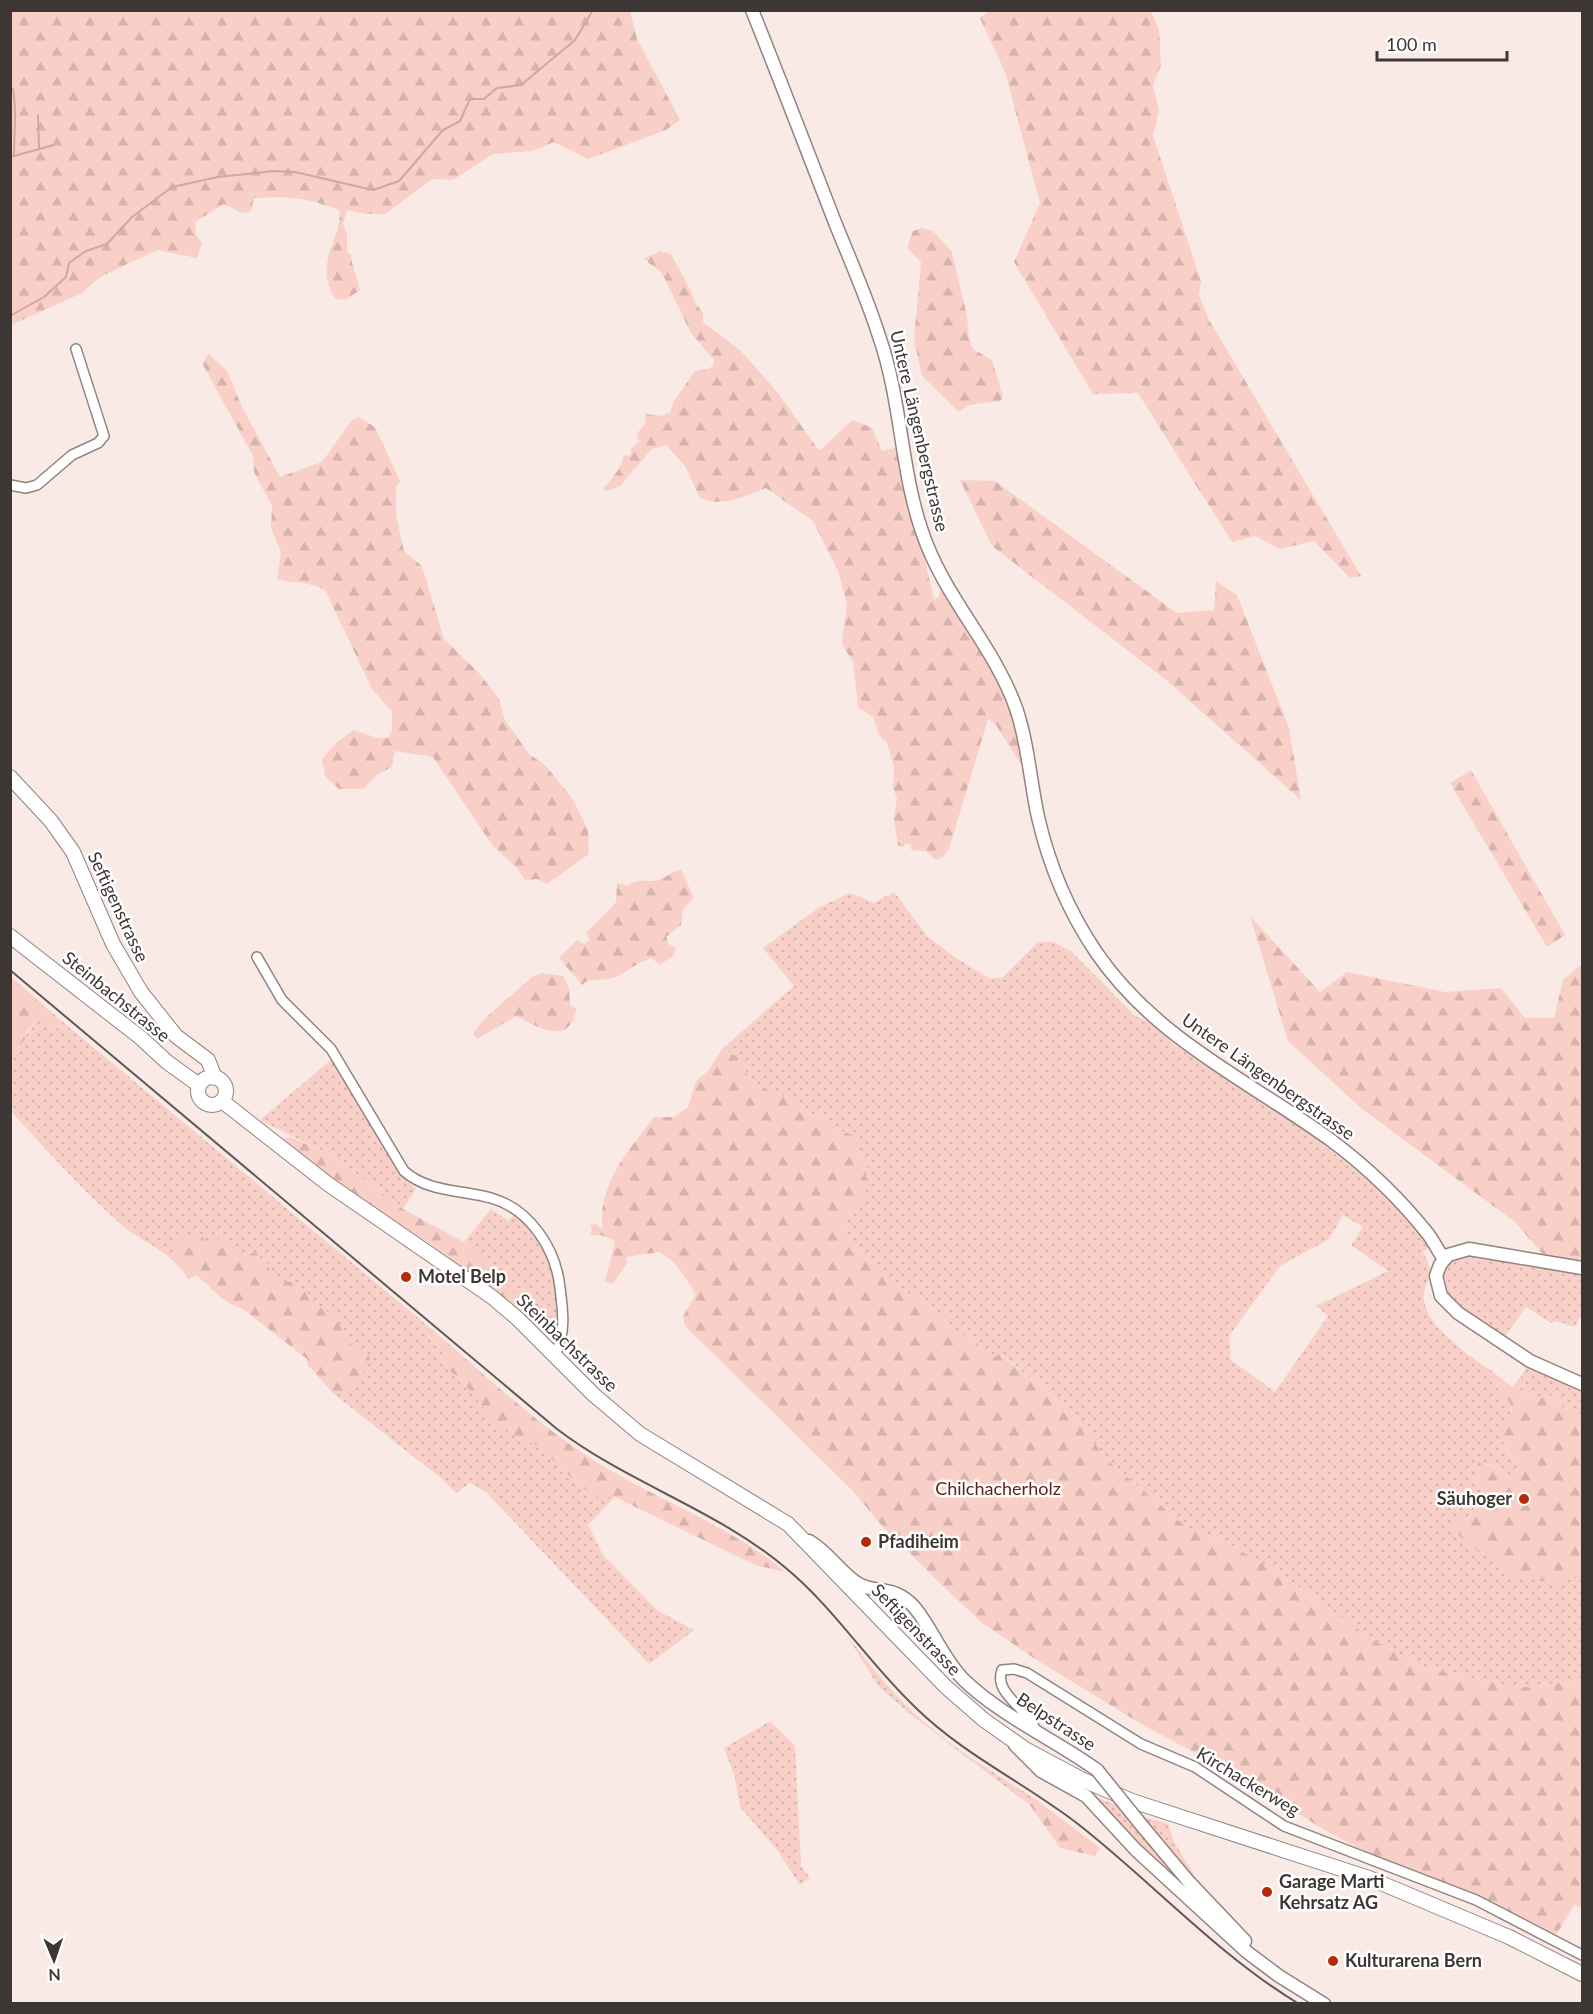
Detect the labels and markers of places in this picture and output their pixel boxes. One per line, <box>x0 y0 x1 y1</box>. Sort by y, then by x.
place label: Motel Belp <box>418 1265 506 1287</box>
marker: Motel Belp <box>399 1270 413 1284</box>
place label: Säuhoger <box>1437 1487 1512 1509</box>
marker: Säuhoger <box>1517 1492 1531 1506</box>
place label: Pfadiheim <box>878 1530 959 1552</box>
marker: Pfadiheim <box>859 1535 873 1549</box>
place label: Garage Marti Kehrsatz AG <box>1279 1870 1384 1913</box>
marker: Garage Marti Kehrsatz AG <box>1260 1885 1274 1899</box>
place label: Kulturarena Bern <box>1345 1949 1482 1971</box>
marker: Kulturarena Bern <box>1326 1954 1340 1968</box>

